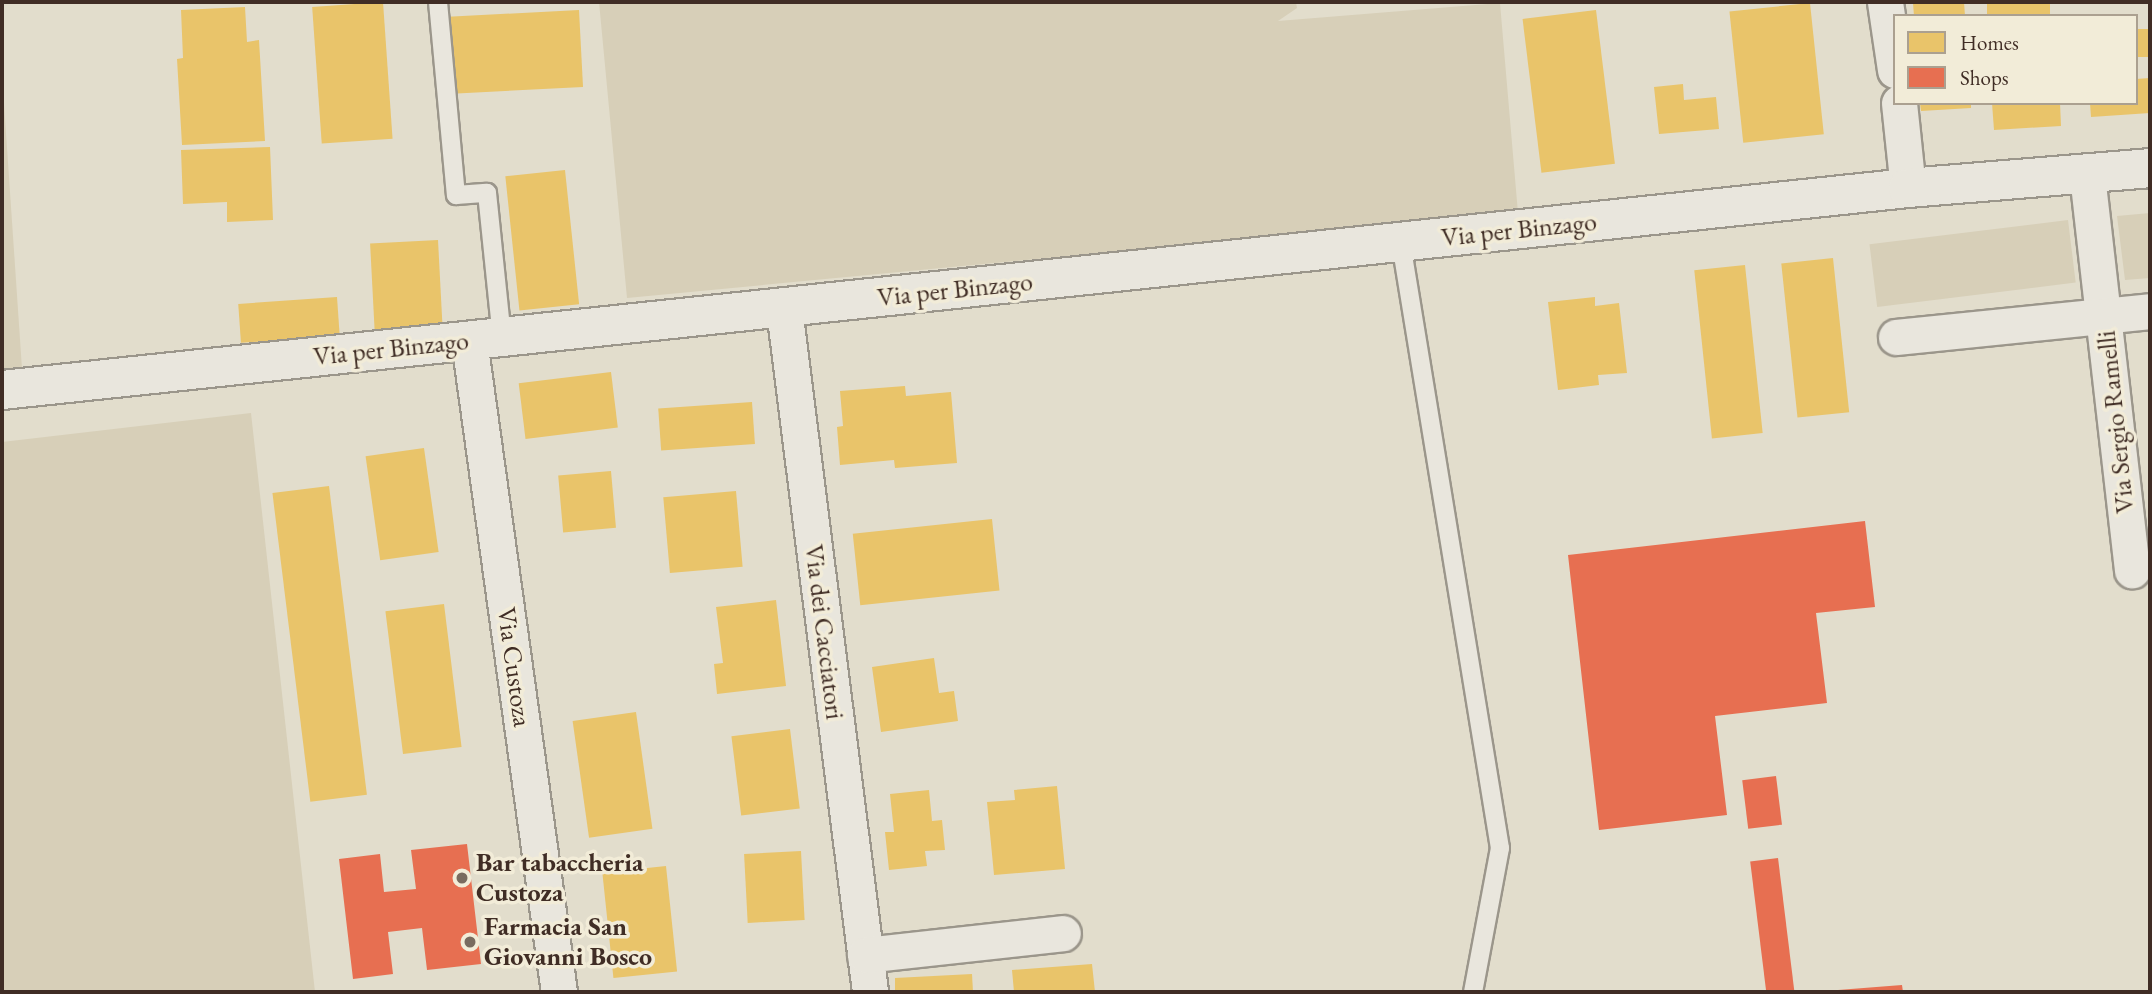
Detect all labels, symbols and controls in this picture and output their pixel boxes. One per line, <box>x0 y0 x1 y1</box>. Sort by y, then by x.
legend <box>1893 14 2138 105</box>
text: Homes <box>1960 29 2019 56</box>
text: Shops <box>1960 64 2009 91</box>
street label: Via per Binzago <box>1440 206 1598 254</box>
street label: Via per Binzago <box>876 266 1034 314</box>
street label: Via per Binzago <box>312 325 470 373</box>
street label: Via Sergio Ramelli <box>2091 329 2141 515</box>
street label: Via dei Cacciatori <box>798 543 850 721</box>
street label: Via Custoza <box>490 605 538 729</box>
place label: Bar tabaccheria Custoza <box>476 847 643 908</box>
marker: Bar tabaccheria Custoza <box>454 870 470 886</box>
place label: Farmacia San Giovanni Bosco <box>484 911 652 972</box>
marker: Farmacia San Giovanni Bosco <box>462 934 478 950</box>

